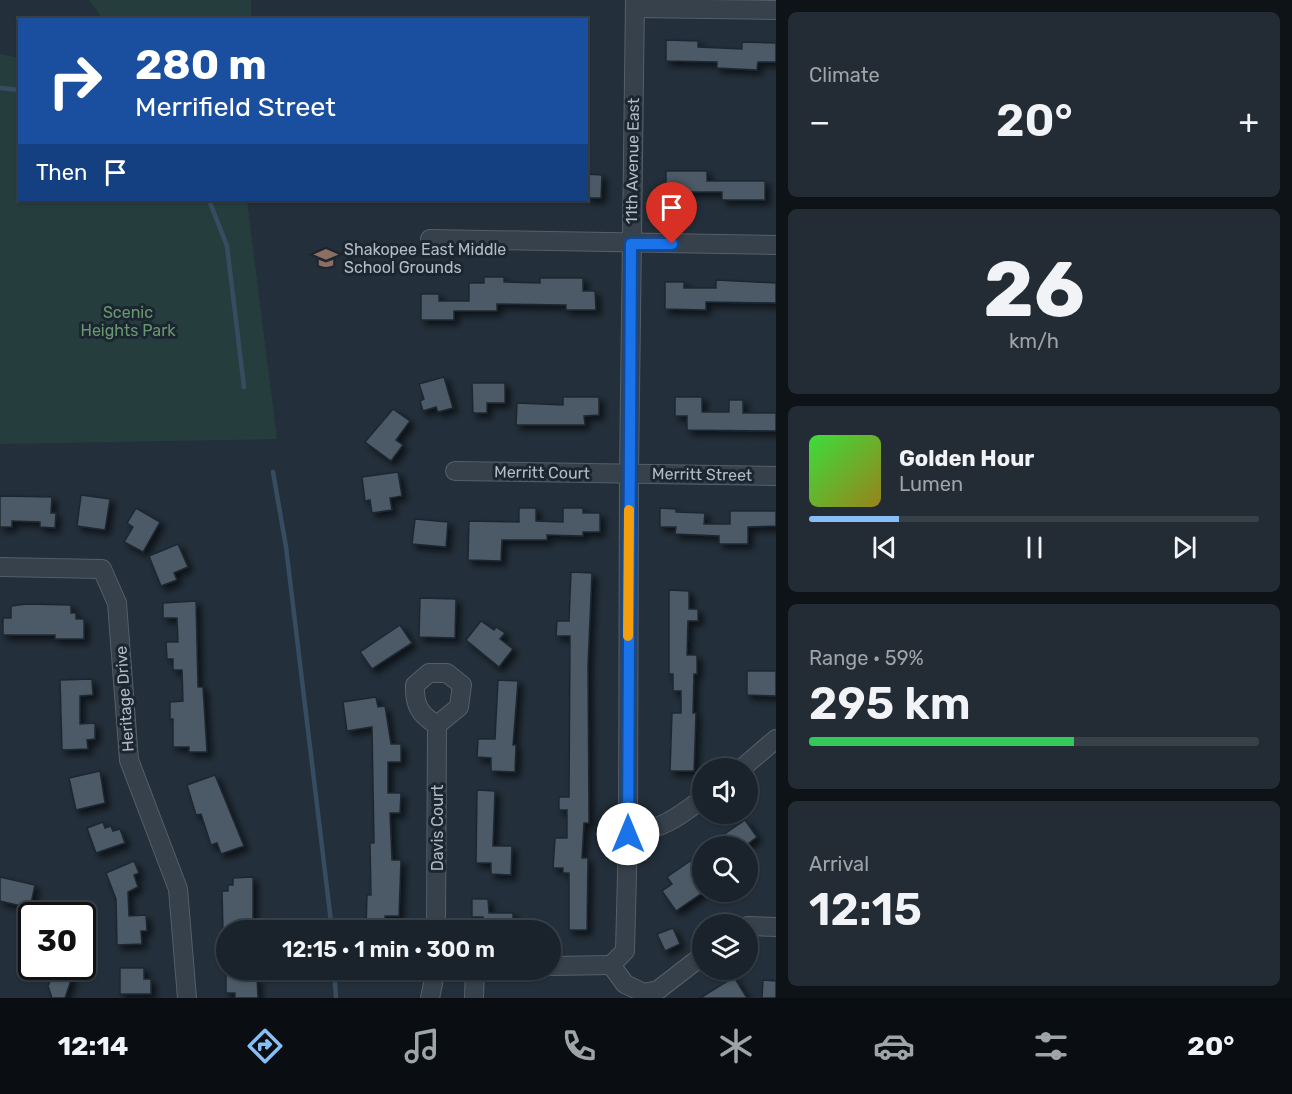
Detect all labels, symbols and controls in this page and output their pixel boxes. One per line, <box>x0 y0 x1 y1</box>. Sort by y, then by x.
text: 280 m <box>135 40 267 90</box>
icon: right <box>36 42 114 120</box>
text: Climate <box>809 63 880 87</box>
text: Merrifield Street <box>135 91 336 123</box>
text: 20° <box>996 94 1073 147</box>
street label: 11th Avenue East <box>622 98 643 224</box>
text: − <box>809 102 830 141</box>
text: + <box>1238 102 1259 141</box>
icon: arrive <box>99 156 132 189</box>
text: Then <box>36 159 87 186</box>
pin <box>646 182 697 244</box>
icon: arrive <box>655 191 688 224</box>
place label: Shakopee East Middle School Grounds <box>344 240 506 277</box>
text: 26 <box>983 243 1085 336</box>
school or university icon: Shakopee East Middle School Grounds <box>313 245 339 271</box>
park label: Scenic Heights Park <box>80 303 176 340</box>
text: km/h <box>1009 329 1059 353</box>
text: Golden Hour <box>899 445 1034 472</box>
street label: Merritt Court <box>494 462 590 483</box>
street label: Merritt Street <box>652 464 752 485</box>
text: Lumen <box>899 472 963 496</box>
icon: previous <box>868 531 901 564</box>
icon: pause <box>1018 531 1051 564</box>
icon: next <box>1168 531 1201 564</box>
street label: Heritage Drive <box>111 645 138 753</box>
text: Range · 59% <box>809 646 924 670</box>
text: 295 km <box>809 677 971 730</box>
map controls <box>692 758 758 980</box>
button: sound <box>692 758 758 824</box>
street label: Davis Court <box>428 785 447 871</box>
position arrow <box>596 802 660 866</box>
button: search <box>692 836 758 902</box>
text: Arrival <box>809 852 869 876</box>
text: 12:15 <box>809 883 922 936</box>
speed limit sign: 30 <box>18 902 96 980</box>
button: layers <box>692 914 758 980</box>
text: 12:15 · 1 min · 300 m <box>282 936 495 963</box>
icon: directions <box>244 1025 286 1067</box>
icon: music <box>401 1025 443 1067</box>
icon: phone <box>558 1025 600 1067</box>
icon: climate <box>715 1025 757 1067</box>
icon: car <box>873 1025 915 1067</box>
icon: filters <box>1030 1025 1072 1067</box>
text: 12:14 <box>58 1030 128 1062</box>
text: 20° <box>1187 1030 1234 1062</box>

